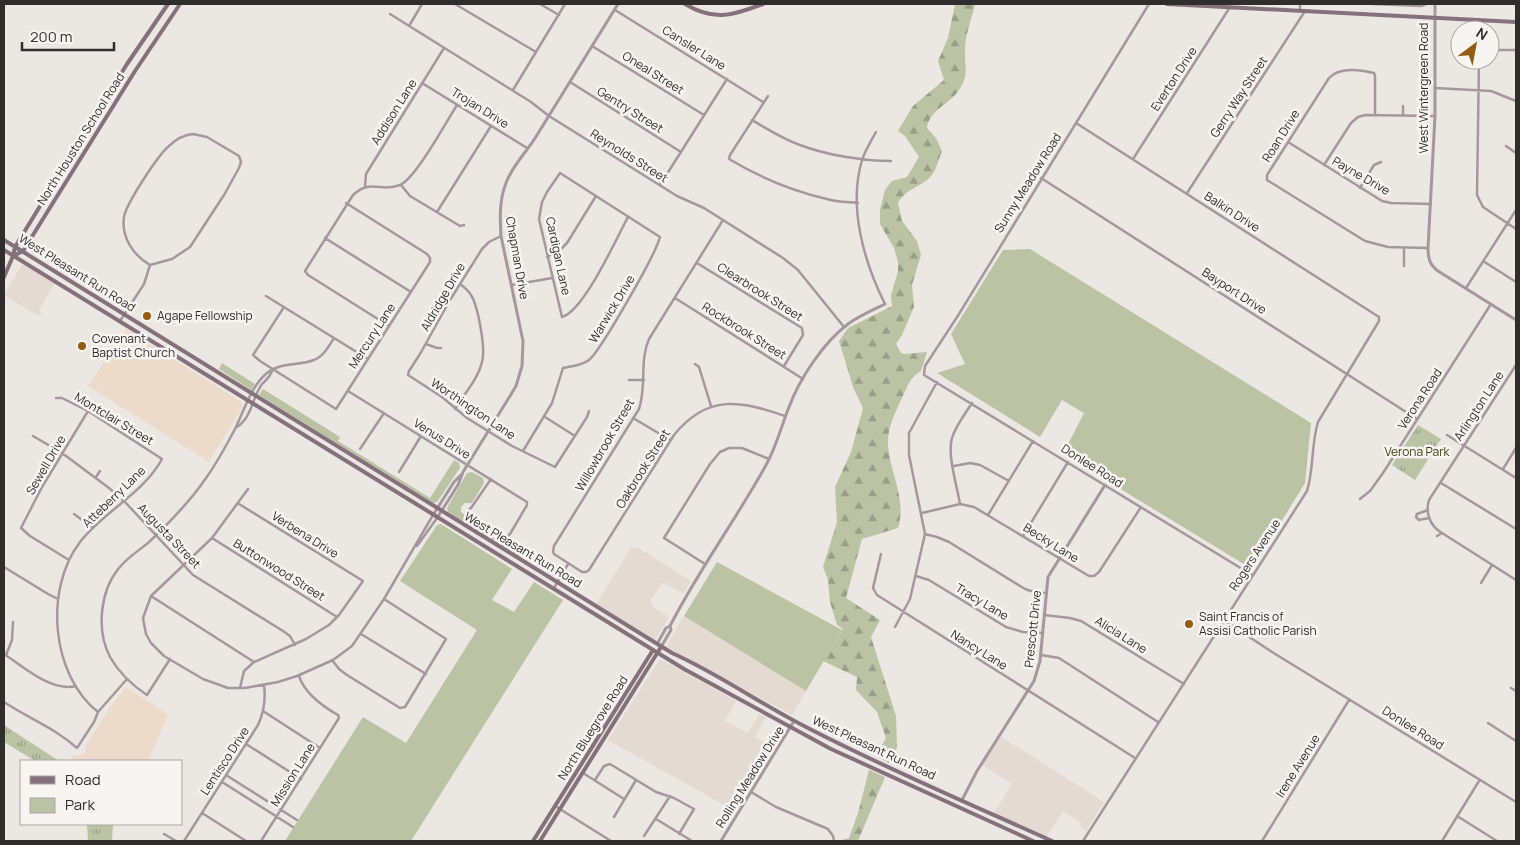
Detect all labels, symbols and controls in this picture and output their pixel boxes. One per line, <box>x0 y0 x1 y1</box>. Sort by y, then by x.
scale bar <box>22 20 115 52</box>
north arrow <box>1450 20 1500 70</box>
street label: Cansler Lane <box>659 21 729 74</box>
street label: West Wintergreen Road <box>1415 23 1432 153</box>
text: N <box>1473 23 1491 44</box>
text: 200 m <box>30 26 73 47</box>
street label: Everton Drive <box>1146 43 1201 114</box>
street label: Oneal Street <box>619 47 688 98</box>
street label: Gerry Way Street <box>1206 53 1271 141</box>
street label: North Houston School Road <box>33 69 128 208</box>
street label: Addison Lane <box>367 76 421 148</box>
street label: Gentry Street <box>594 82 667 137</box>
street label: Trojan Drive <box>448 83 512 132</box>
street label: Roan Drive <box>1258 106 1303 165</box>
street label: Reynolds Street <box>587 125 672 186</box>
street label: Sunny Meadow Road <box>990 129 1065 236</box>
street label: Payne Drive <box>1329 152 1393 199</box>
street label: Balkin Drive <box>1201 187 1263 236</box>
street label: Chapman Drive <box>502 215 533 301</box>
street label: Cardigan Lane <box>542 215 575 297</box>
street label: West Pleasant Run Road <box>16 230 139 315</box>
street label: Clearbrook Street <box>714 258 807 325</box>
street label: Aldridge Drive <box>416 259 469 334</box>
street label: Bayport Drive <box>1199 263 1270 318</box>
street label: Warwick Drive <box>585 271 639 346</box>
street label: Rockbrook Street <box>699 298 790 363</box>
street label: Mercury Lane <box>344 300 399 372</box>
place label: Agape Fellowship <box>157 307 253 324</box>
marker: Agape Fellowship <box>141 310 153 322</box>
place label: Covenant Baptist Church <box>92 330 175 361</box>
marker: Covenant Baptist Church <box>76 340 88 352</box>
street label: Verona Road <box>1394 365 1446 432</box>
street label: Arlington Lane <box>1450 368 1507 444</box>
street label: Worthington Lane <box>427 374 519 443</box>
street label: Montclair Street <box>71 388 157 449</box>
street label: Willowbrook Street <box>571 395 638 494</box>
street label: Venus Drive <box>410 414 474 463</box>
street label: Oakbrook Street <box>611 426 674 512</box>
street label: Sewell Drive <box>22 432 69 498</box>
street label: Donlee Road <box>1058 440 1126 491</box>
park label: Verona Park <box>1385 443 1451 460</box>
street label: Atteberry Lane <box>78 462 149 531</box>
street label: Augusta Street <box>134 499 205 572</box>
street label: Verbena Drive <box>269 507 342 562</box>
street label: West Pleasant Run Road <box>461 508 585 592</box>
street label: Rogers Avenue <box>1225 515 1284 594</box>
street label: Becky Lane <box>1020 519 1082 566</box>
street label: Buttonwood Street <box>230 534 329 605</box>
street label: Tracy Lane <box>952 579 1012 624</box>
street label: Prescott Drive <box>1020 589 1045 668</box>
place label: Saint Francis of Assisi Catholic Parish <box>1199 608 1317 639</box>
street label: Alicia Lane <box>1092 612 1151 657</box>
marker: Saint Francis of Assisi Catholic Parish <box>1183 618 1195 630</box>
street label: Nancy Lane <box>948 625 1011 674</box>
street label: North Bluegrove Road <box>554 672 632 783</box>
street label: Donlee Road <box>1379 702 1447 753</box>
street label: West Pleasant Run Road <box>810 711 939 784</box>
street label: Lentisco Drive <box>196 723 253 798</box>
street label: Rolling Meadow Drive <box>711 723 788 831</box>
street label: Irene Avenue <box>1271 731 1324 801</box>
street label: Mission Lane <box>266 740 319 810</box>
legend <box>20 760 182 825</box>
text: Road <box>65 769 101 790</box>
text: Park <box>65 794 95 815</box>

